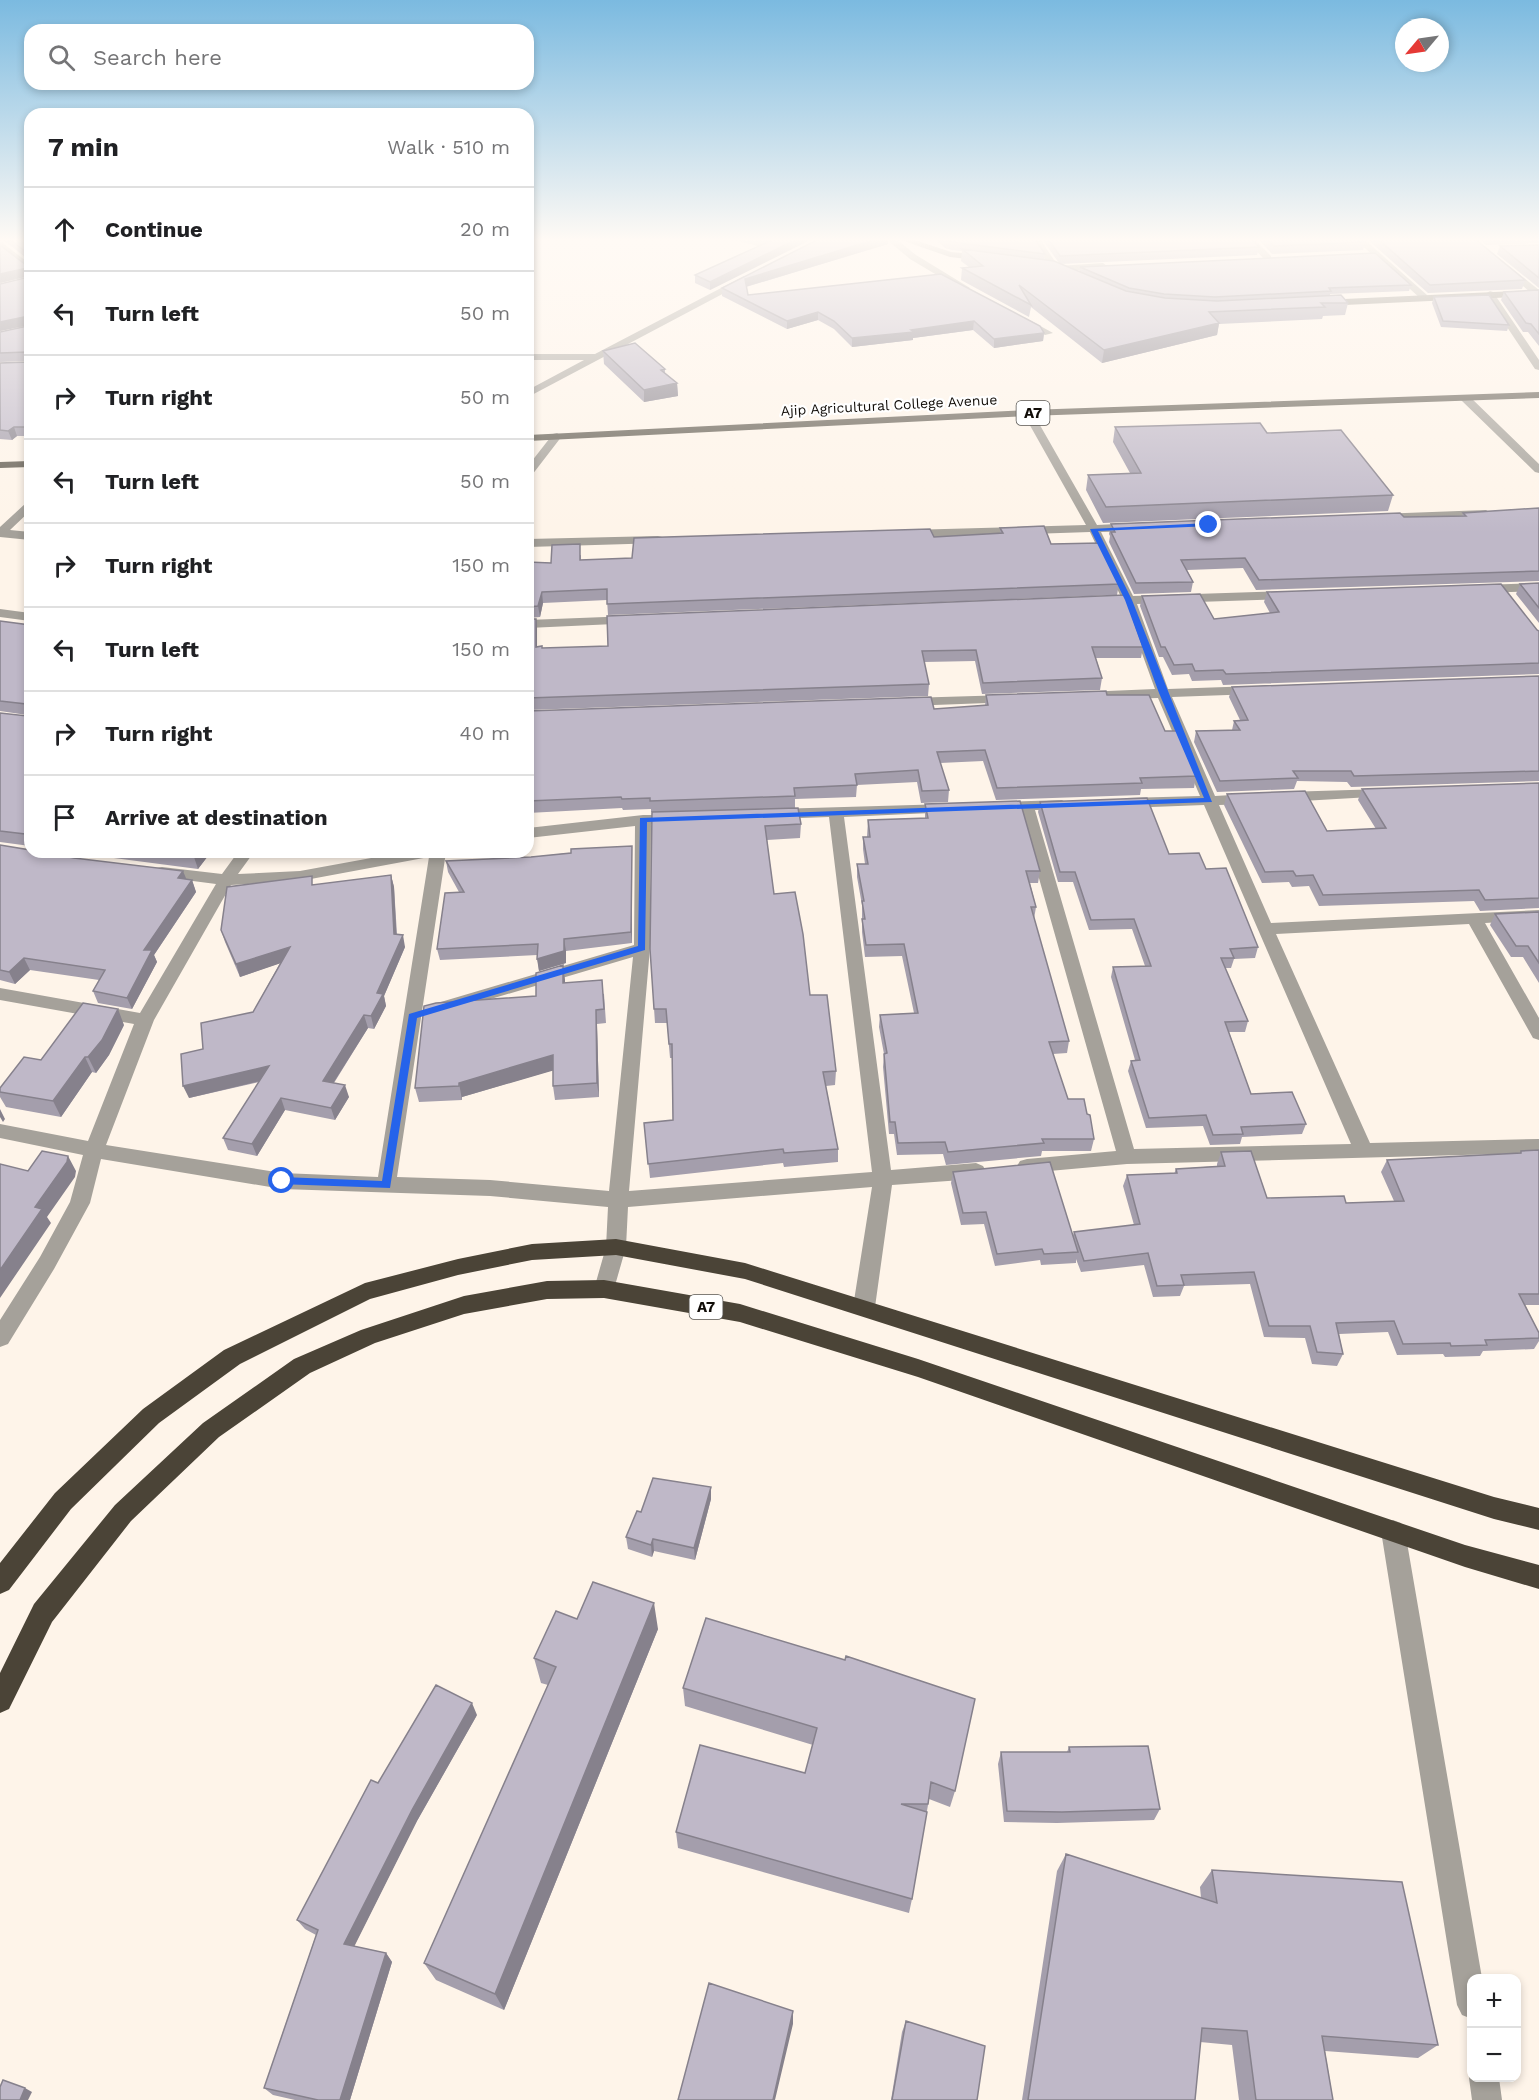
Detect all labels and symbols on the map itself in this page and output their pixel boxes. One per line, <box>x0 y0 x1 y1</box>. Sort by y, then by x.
north arrow <box>1395 18 1449 72</box>
street label: Ajip Agricultural College Avenue <box>780 391 998 419</box>
road number: A7 <box>1016 401 1050 425</box>
route end <box>1195 511 1221 537</box>
route start <box>268 1167 294 1193</box>
road number: A7 <box>690 1295 722 1319</box>

